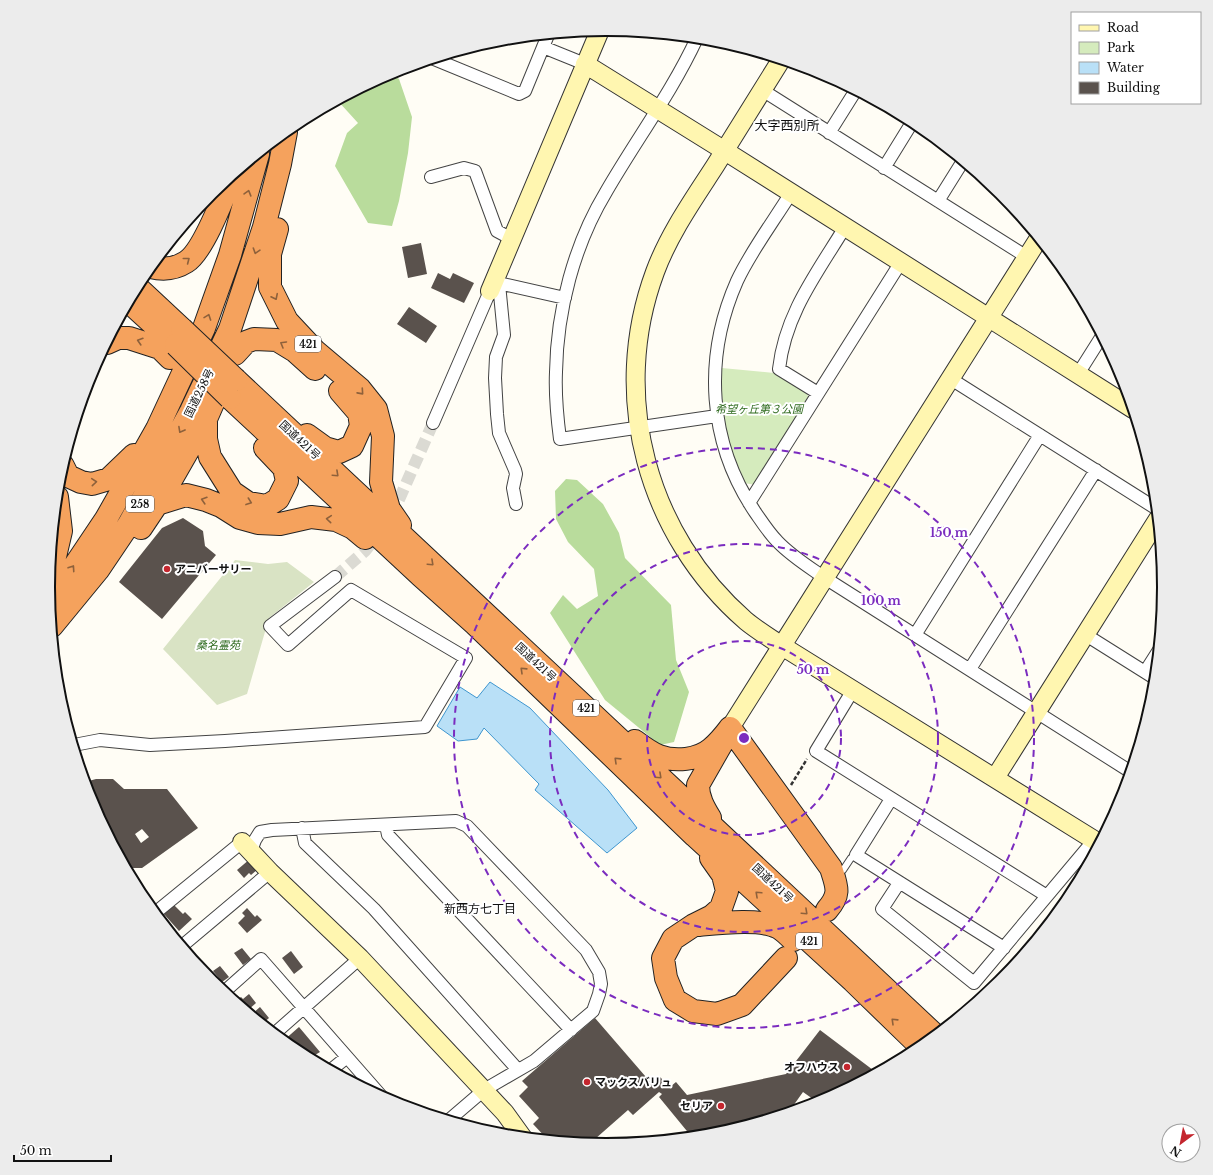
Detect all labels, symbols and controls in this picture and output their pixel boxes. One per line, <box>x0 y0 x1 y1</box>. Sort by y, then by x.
legend <box>1071 12 1201 104</box>
text: Road <box>1107 20 1139 35</box>
text: Park <box>1107 40 1135 55</box>
text: Water <box>1106 60 1144 75</box>
text: Building <box>1107 80 1161 95</box>
district label: 大字西別所 <box>754 117 820 134</box>
one-way arrow <box>243 190 252 197</box>
one-way arrow <box>252 247 261 254</box>
one-way arrow <box>182 258 189 265</box>
one-way arrow <box>270 292 278 300</box>
one-way arrow <box>203 313 211 320</box>
road number: 421 <box>295 336 321 352</box>
one-way arrow <box>137 337 144 346</box>
one-way arrow <box>280 341 287 348</box>
street label: 国道258号 <box>181 366 217 420</box>
one-way arrow <box>357 387 364 395</box>
park label: 希望ヶ丘第３公園 <box>715 402 805 416</box>
street label: 国道421号 <box>277 417 323 463</box>
one-way arrow <box>178 426 186 433</box>
one-way arrow <box>331 469 339 477</box>
one-way arrow <box>90 478 97 487</box>
road number: 258 <box>126 496 154 512</box>
one-way arrow <box>201 496 208 505</box>
one-way arrow <box>245 497 252 505</box>
one-way arrow <box>326 515 332 524</box>
text: 150 m <box>930 525 969 540</box>
one-way arrow <box>426 558 434 565</box>
place label: アニバーサリー <box>175 562 252 576</box>
marker: アニバーサリー <box>162 564 172 574</box>
one-way arrow <box>68 566 75 573</box>
text: 100 m <box>861 593 902 608</box>
park label: 桑名霊苑 <box>196 638 242 652</box>
street label: 国道421号 <box>513 639 559 685</box>
text: 50 m <box>797 662 830 677</box>
one-way arrow <box>520 667 528 675</box>
road number: 421 <box>573 700 599 716</box>
centre of rings <box>737 731 751 745</box>
one-way arrow <box>614 757 622 765</box>
one-way arrow <box>654 771 662 779</box>
street label: 国道421号 <box>750 860 796 906</box>
one-way arrow <box>755 891 763 898</box>
district label: 新西方七丁目 <box>444 901 516 916</box>
one-way arrow <box>800 908 808 915</box>
road number: 421 <box>796 933 822 949</box>
one-way arrow <box>891 1018 899 1025</box>
place label: オフハウス <box>784 1060 839 1074</box>
marker: オフハウス <box>842 1062 852 1072</box>
place label: マックスバリュ <box>595 1075 672 1089</box>
marker: マックスバリュ <box>582 1077 592 1087</box>
place label: セリア <box>680 1099 713 1113</box>
marker: セリア <box>716 1101 726 1111</box>
north arrow <box>1161 1123 1201 1163</box>
scale bar <box>14 1137 111 1163</box>
text: N <box>1167 1142 1184 1160</box>
text: 50 m <box>20 1143 52 1158</box>

